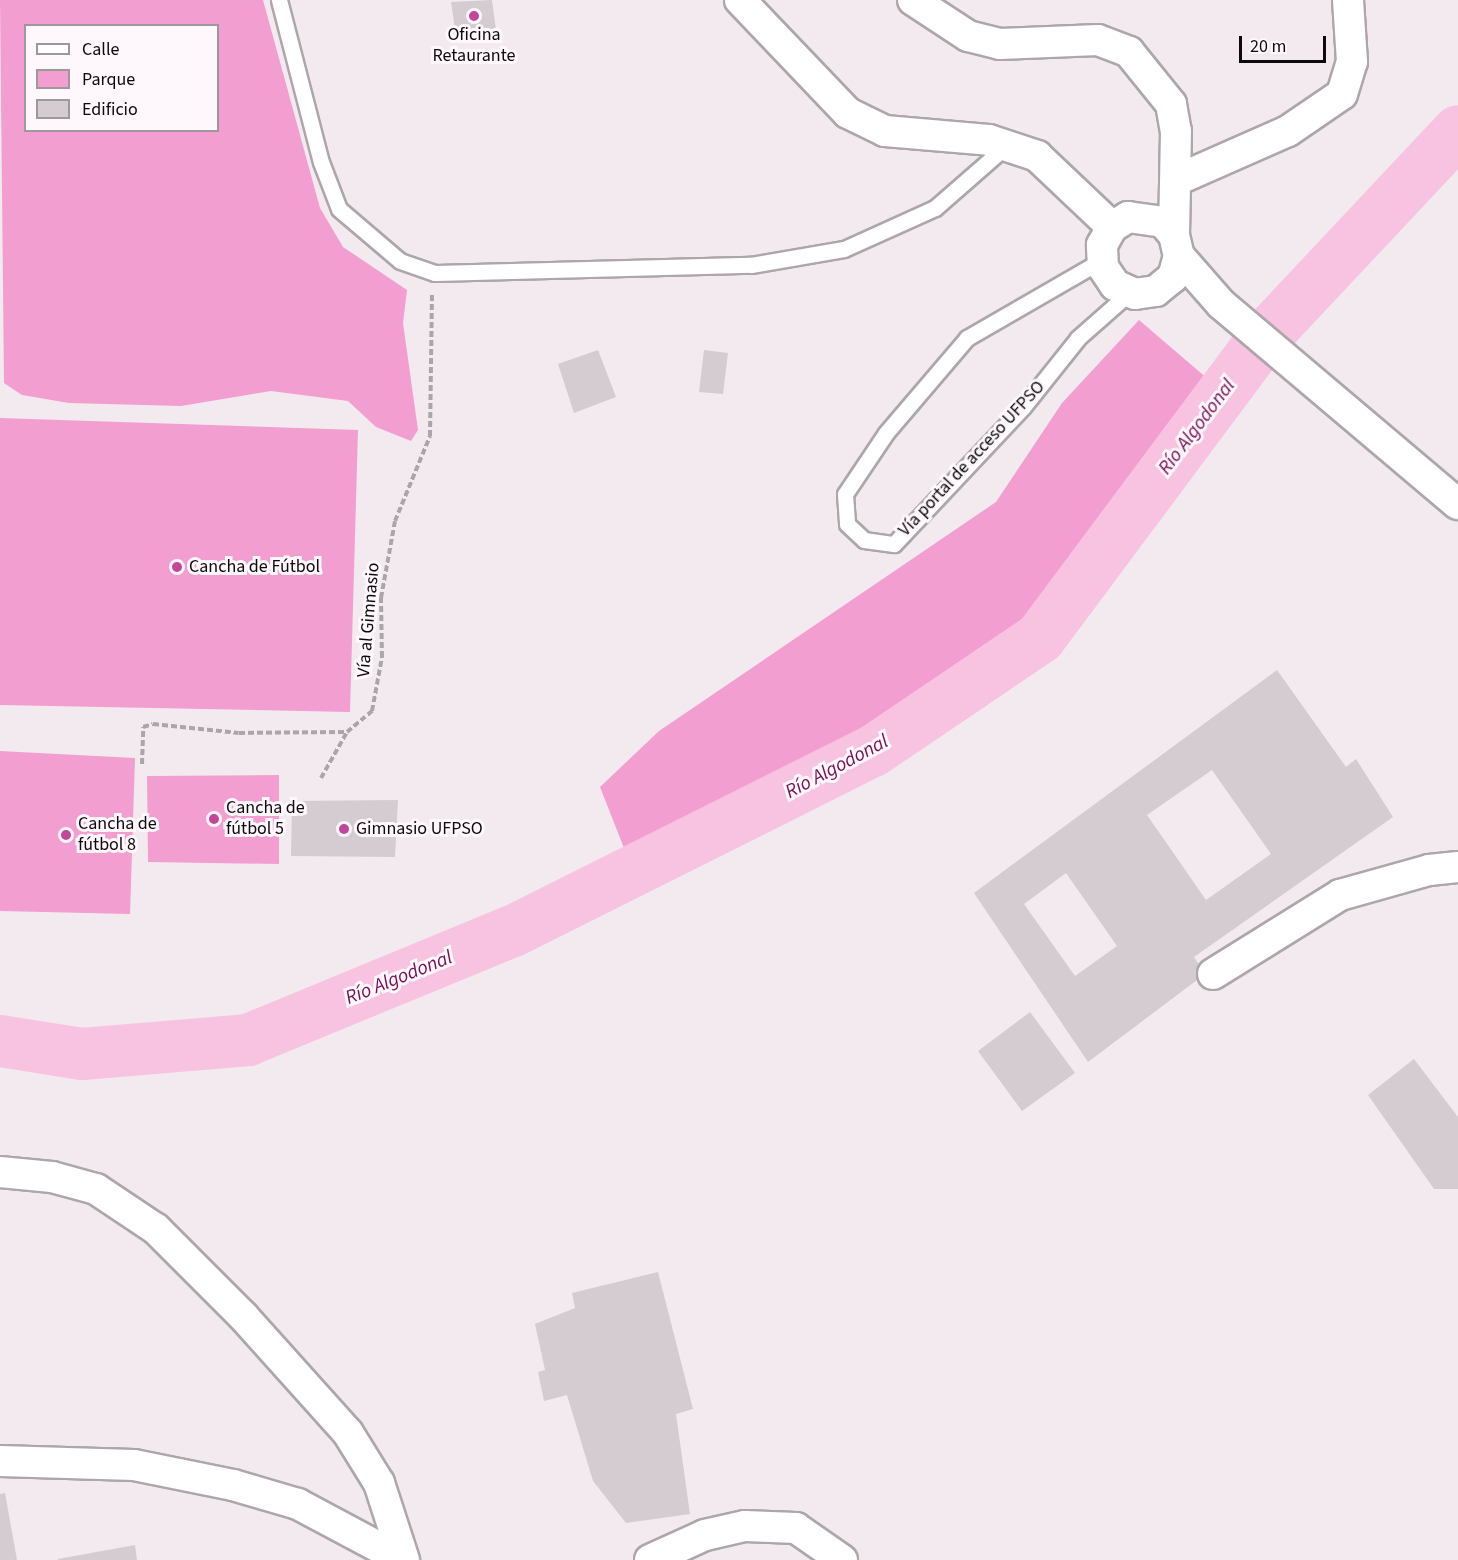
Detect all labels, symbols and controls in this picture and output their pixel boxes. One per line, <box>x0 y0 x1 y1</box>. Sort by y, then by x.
marker: Oficina Retaurante <box>467 9 481 23</box>
legend <box>24 24 219 132</box>
scale bar <box>1242 24 1329 62</box>
place label: Oficina Retaurante <box>433 25 515 68</box>
text: 20 m <box>1250 34 1286 59</box>
text: Calle <box>82 37 119 62</box>
text: Parque <box>82 67 135 92</box>
text: Edificio <box>82 97 138 122</box>
water label: Río Algodonal <box>1153 375 1241 479</box>
street label: Vía portal de acceso UFPSO <box>894 377 1050 541</box>
place label: Cancha de Fútbol <box>189 556 320 578</box>
marker: Cancha de Fútbol <box>170 560 184 574</box>
street label: Vía al Gimnasio <box>353 562 385 678</box>
water label: Río Algodonal <box>781 730 893 804</box>
place label: Cancha de fútbol 5 <box>226 798 305 840</box>
marker: Cancha de fútbol 5 <box>207 812 221 826</box>
place label: Cancha de fútbol 8 <box>78 814 157 856</box>
place label: Gimnasio UFPSO <box>356 818 483 840</box>
marker: Gimnasio UFPSO <box>337 822 351 836</box>
marker: Cancha de fútbol 8 <box>59 828 73 842</box>
water label: Río Algodonal <box>342 946 456 1010</box>

